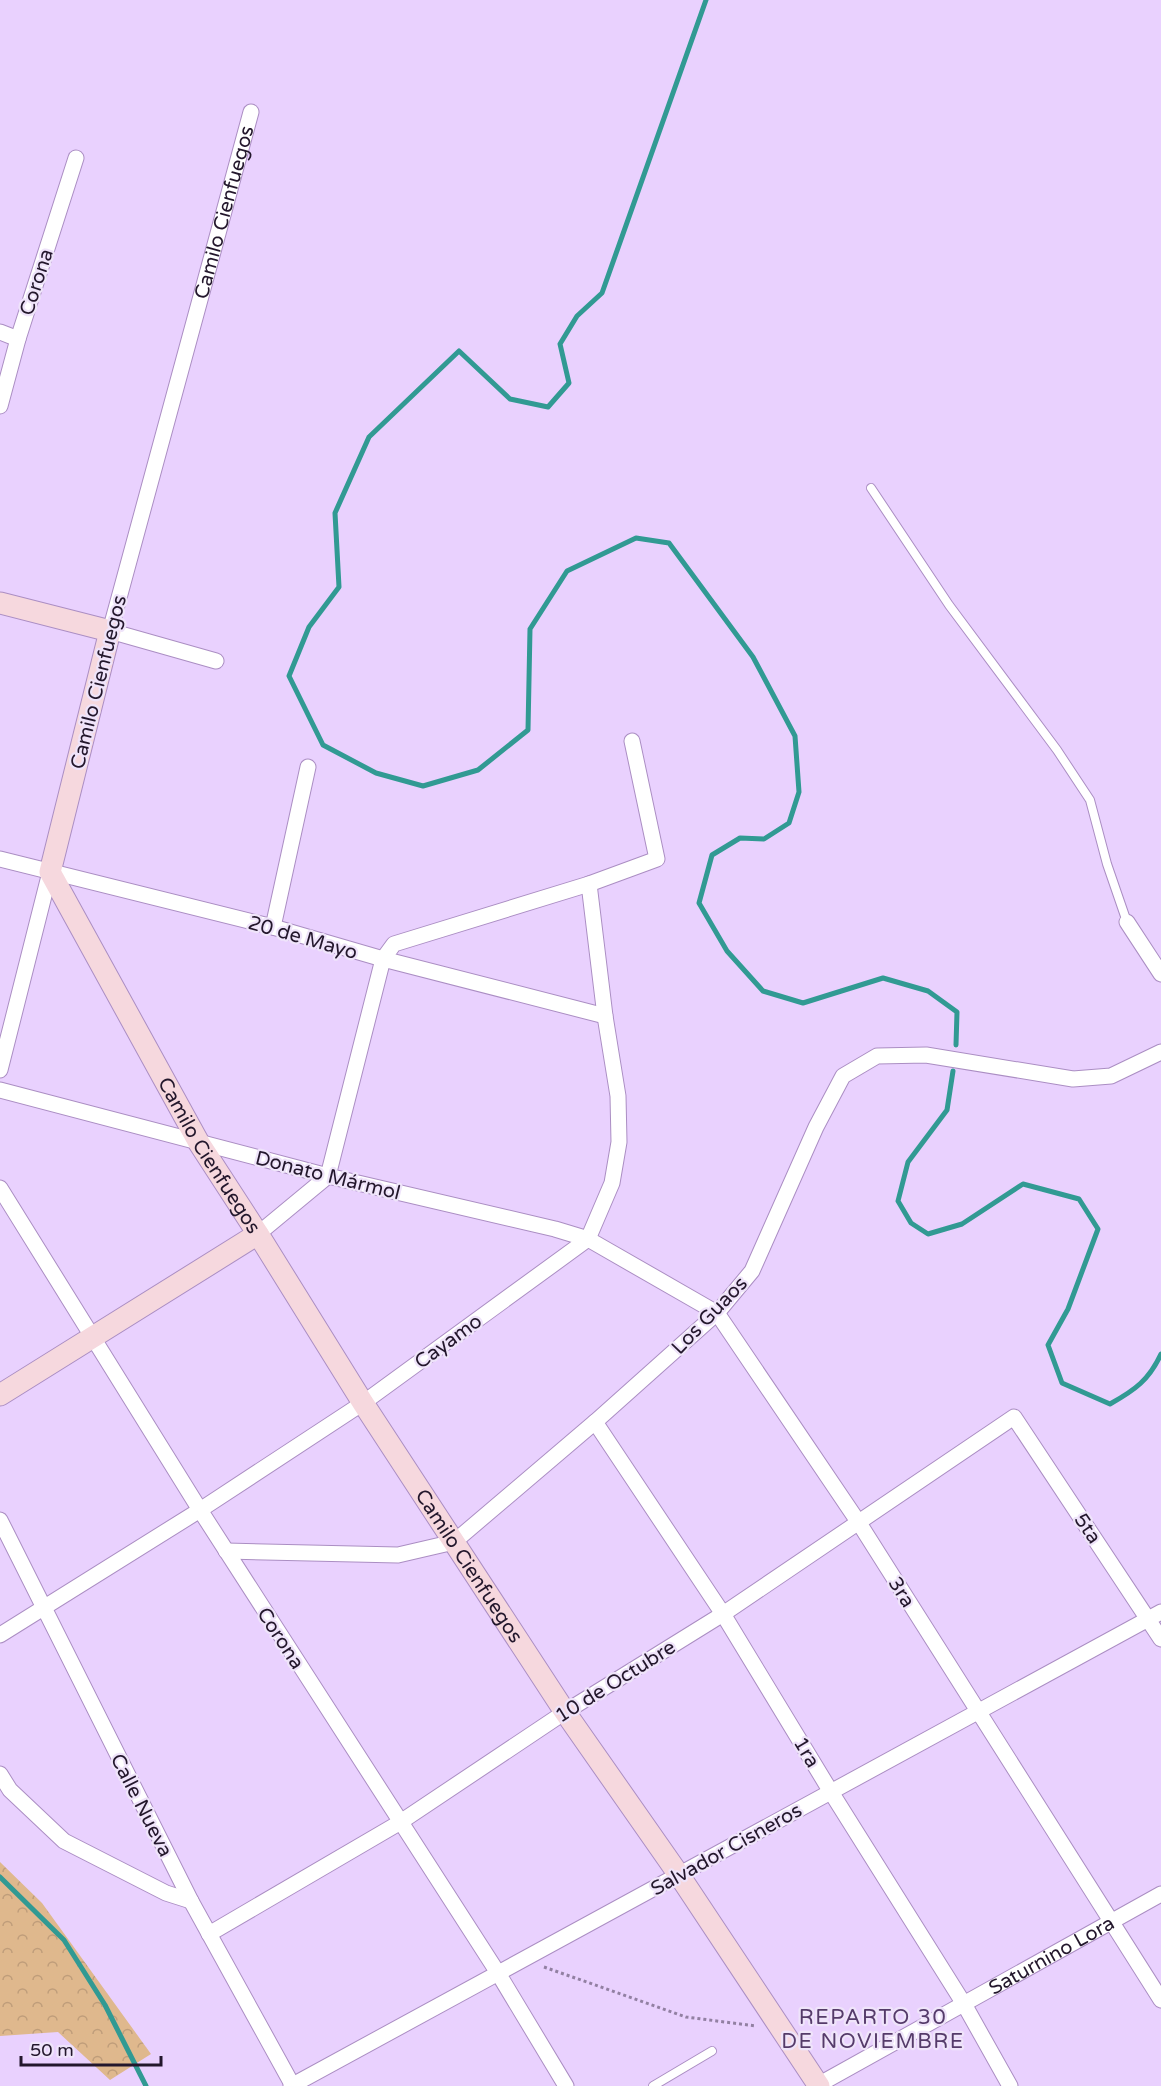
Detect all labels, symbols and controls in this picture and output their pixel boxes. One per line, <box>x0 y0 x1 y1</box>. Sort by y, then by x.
street label: Camilo Cienfuegos <box>190 123 260 302</box>
street label: Corona <box>15 246 59 319</box>
street label: Camilo Cienfuegos <box>66 593 132 772</box>
street label: 20 de Mayo <box>245 911 360 965</box>
street label: Camilo Cienfuegos <box>152 1073 265 1238</box>
street label: Donato Mármol <box>253 1146 403 1206</box>
street label: Los Guaos <box>667 1272 753 1360</box>
street label: Cayamo <box>410 1309 487 1374</box>
street label: Camilo Cienfuegos <box>410 1485 527 1648</box>
street label: 5ta <box>1068 1509 1106 1548</box>
street label: 3ra <box>883 1573 920 1612</box>
street label: Corona <box>251 1603 309 1674</box>
street label: 10 de Octubre <box>551 1635 680 1728</box>
street label: 1ra <box>788 1733 825 1772</box>
street label: Calle Nueva <box>105 1750 177 1861</box>
street label: Salvador Cisneros <box>647 1798 806 1901</box>
street label: Saturnino Lora <box>985 1911 1119 2001</box>
district label: REPARTO 30 DE NOVIEMBRE <box>781 2005 965 2054</box>
scale bar <box>21 2029 160 2067</box>
text: 50 m <box>30 2039 74 2061</box>

